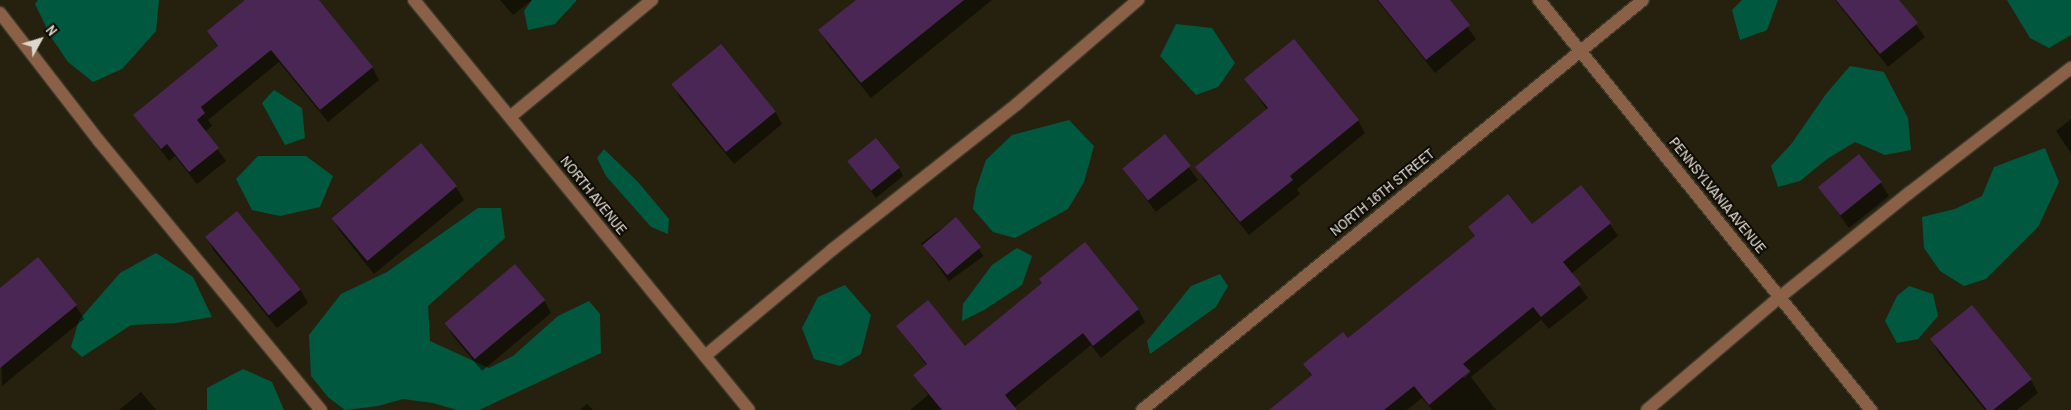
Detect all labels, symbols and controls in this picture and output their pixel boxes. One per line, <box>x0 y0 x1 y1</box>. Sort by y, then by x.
north arrow <box>15 15 65 65</box>
text: N <box>42 22 61 39</box>
street label: PENNSYLVANIA AVENUE <box>1665 133 1771 257</box>
street label: NORTH 16TH STREET <box>1326 144 1438 240</box>
street label: NORTH AVENUE <box>557 152 631 238</box>

